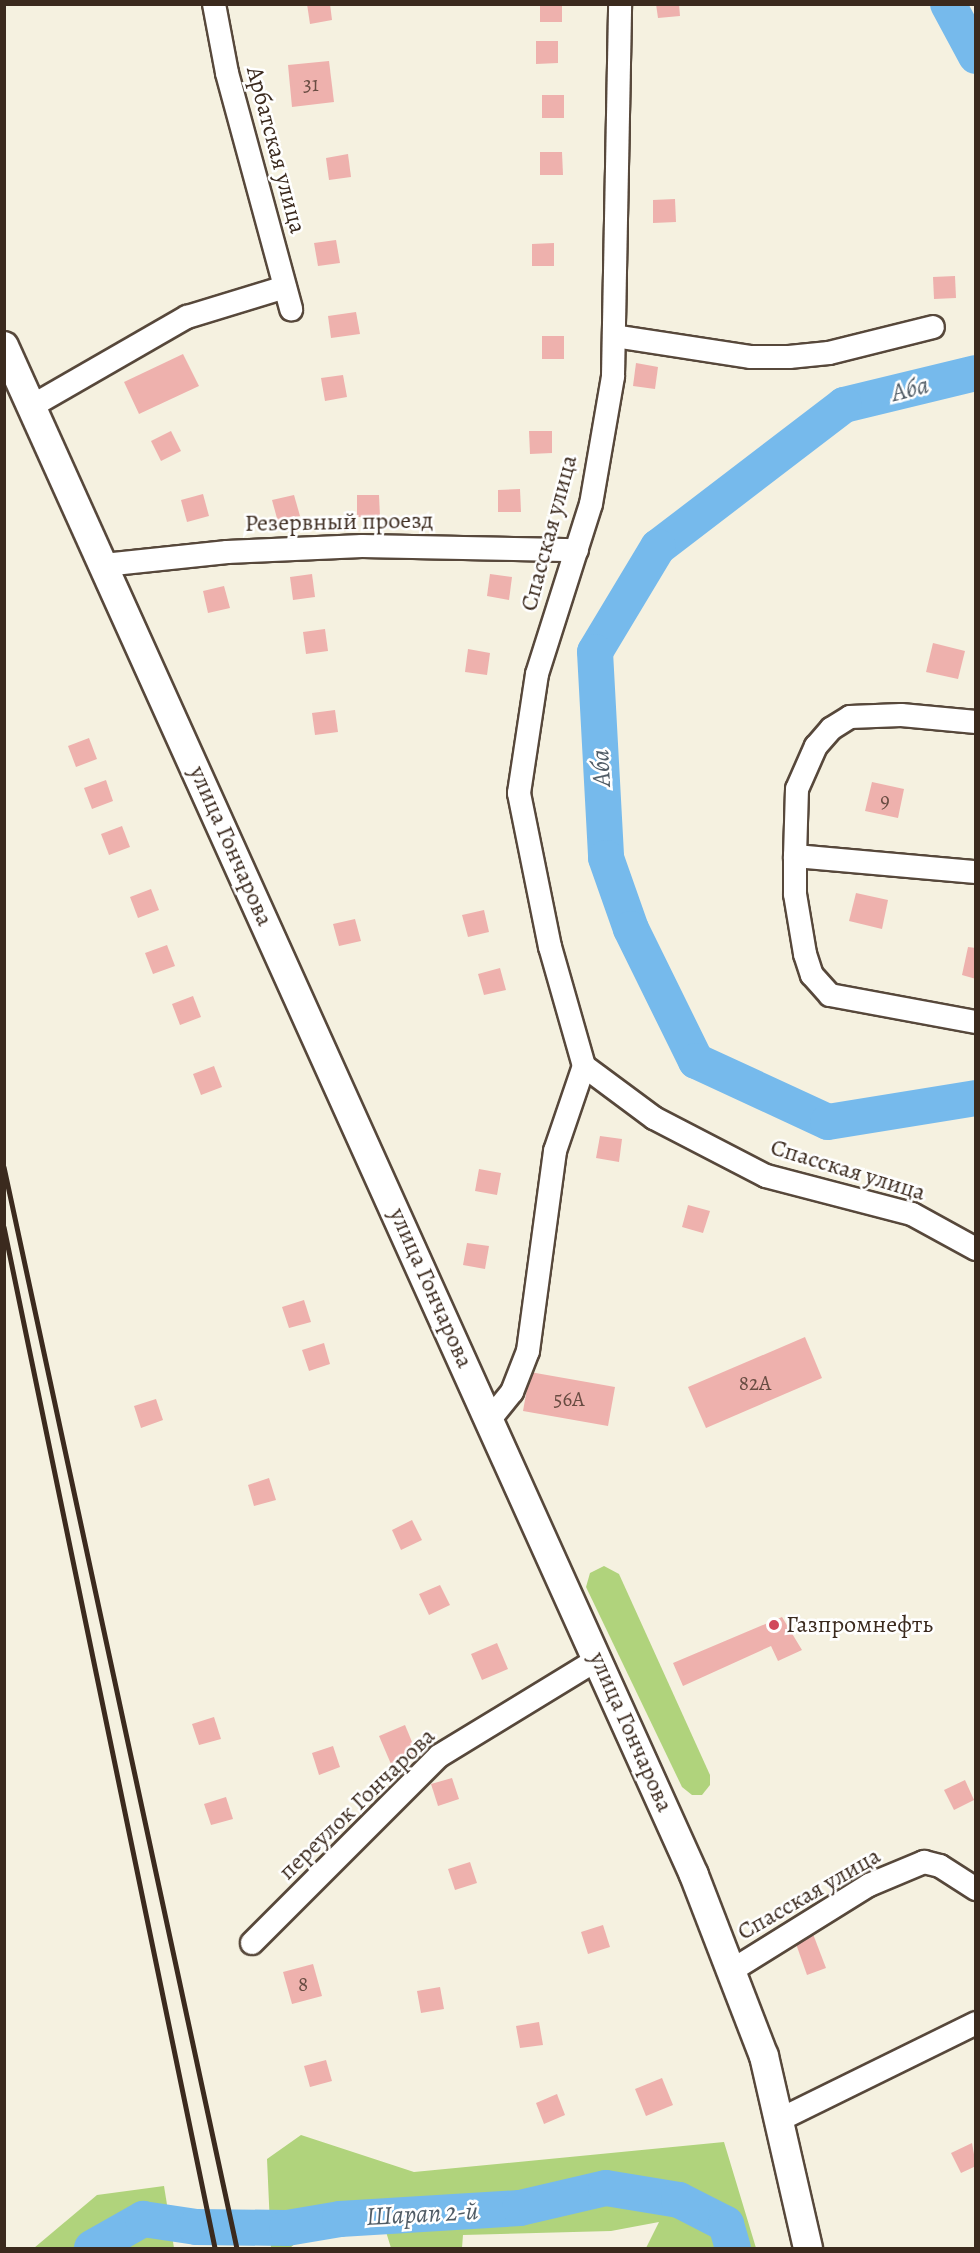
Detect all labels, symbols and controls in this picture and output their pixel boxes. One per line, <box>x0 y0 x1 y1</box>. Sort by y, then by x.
street label: Арбатская улица <box>240 63 312 237</box>
house number: 31 <box>303 71 319 97</box>
water label: Аба <box>888 369 932 409</box>
street label: Спасская улица <box>514 452 584 614</box>
street label: Резервный проезд <box>244 506 434 538</box>
water label: Аба <box>584 748 618 788</box>
street label: улица Гончарова <box>183 762 279 930</box>
house number: 9 <box>880 787 890 813</box>
street label: Спасская улица <box>767 1133 929 1207</box>
street label: улица Гончарова <box>383 1204 479 1372</box>
house number: 82А <box>739 1370 771 1396</box>
house number: 56А <box>554 1386 584 1412</box>
place label: Газпромнефть <box>786 1611 933 1639</box>
marker: Газпромнефть <box>767 1618 781 1632</box>
street label: улица Гончарова <box>583 1648 679 1816</box>
street label: переулок Гончарова <box>273 1722 441 1886</box>
street label: Спасская улица <box>732 1841 886 1947</box>
house number: 8 <box>298 1971 308 1997</box>
water label: Шарап 2-й <box>365 2195 479 2233</box>

